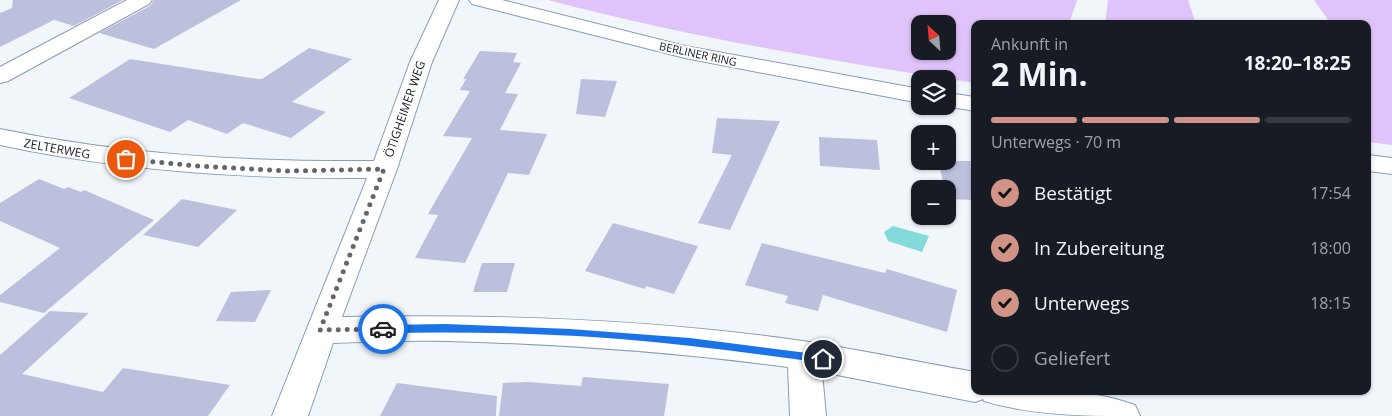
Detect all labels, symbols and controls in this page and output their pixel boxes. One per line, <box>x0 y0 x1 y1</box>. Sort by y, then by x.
north arrow <box>911 15 956 60</box>
map controls <box>911 15 956 225</box>
text: Ankunft in <box>991 33 1068 55</box>
street label: BERLINER RING <box>658 38 738 69</box>
text: 18:20–18:25 <box>1244 50 1351 76</box>
text: 2 Min. <box>991 52 1088 95</box>
street label: ÖTIGHEIMER WEG <box>380 58 429 160</box>
button: layers <box>911 70 956 115</box>
button: + <box>911 125 956 170</box>
text: Unterwegs · 70 m <box>991 131 1121 153</box>
street label: ZELTERWEG <box>23 134 92 163</box>
pin <box>105 138 147 180</box>
icon: bag <box>112 145 140 173</box>
icon: check <box>991 179 1019 207</box>
button: − <box>911 180 956 225</box>
text: Bestätigt <box>1034 180 1112 206</box>
text: 17:54 <box>1310 182 1351 204</box>
icon: check <box>991 234 1019 262</box>
text: In Zubereitung <box>1034 235 1164 261</box>
text: 18:00 <box>1310 237 1351 259</box>
icon: check <box>991 289 1019 317</box>
text: Unterwegs <box>1034 290 1129 316</box>
text: 18:15 <box>1310 292 1351 314</box>
courier <box>358 304 408 354</box>
icon: car <box>369 315 397 343</box>
pin <box>802 338 844 380</box>
icon: home <box>809 345 837 373</box>
text: Geliefert <box>1034 345 1110 371</box>

